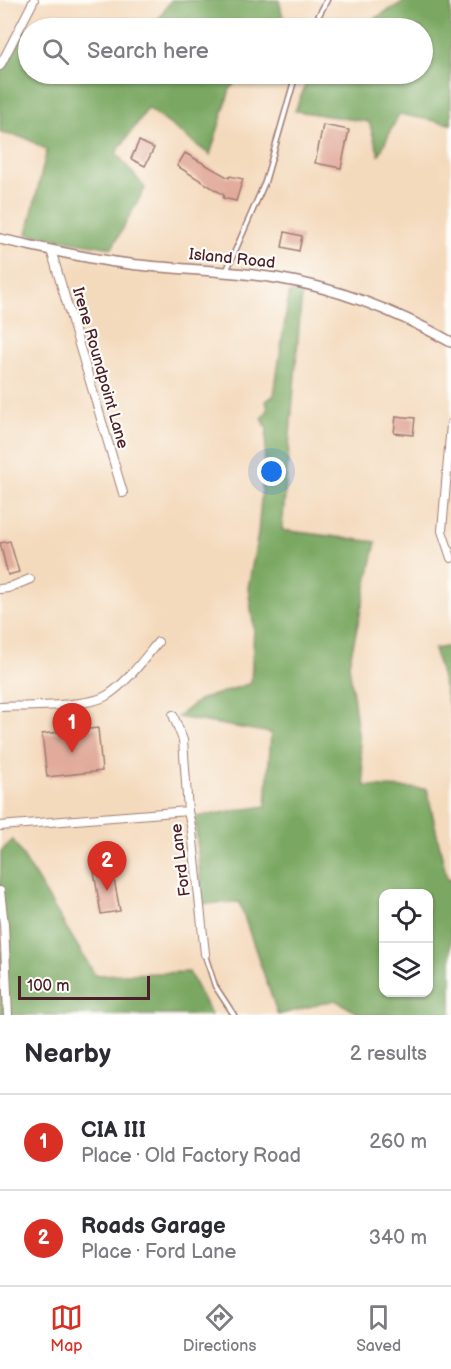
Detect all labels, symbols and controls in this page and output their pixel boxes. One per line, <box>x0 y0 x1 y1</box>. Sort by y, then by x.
search box <box>18 18 433 84</box>
icon: search <box>39 35 72 68</box>
text: Search here <box>87 38 209 65</box>
street label: Island Road <box>188 245 276 273</box>
street label: Irene Roundpoint Lane <box>68 285 132 451</box>
your location <box>257 457 286 486</box>
pin: 1 <box>52 704 92 753</box>
street label: Ford Lane <box>167 822 195 898</box>
pin: 2 <box>88 842 126 891</box>
map controls <box>379 889 433 997</box>
button: locate <box>379 889 433 943</box>
button: layers <box>379 943 433 997</box>
scale bar <box>18 973 150 1000</box>
text: 100 m <box>27 977 70 996</box>
text: Nearby <box>24 1039 111 1070</box>
text: 2 results <box>350 1042 427 1066</box>
text: CIA III <box>81 1117 146 1144</box>
text: 1 <box>39 1130 48 1154</box>
text: 260 m <box>369 1130 427 1154</box>
text: Place · Old Factory Road <box>81 1144 301 1168</box>
text: Roads Garage <box>81 1213 226 1240</box>
text: 2 <box>38 1226 49 1250</box>
text: 340 m <box>369 1226 427 1250</box>
text: Place · Ford Lane <box>81 1240 236 1264</box>
tab: Map <box>50 1301 83 1356</box>
tab: Directions <box>183 1301 256 1356</box>
tab: Saved <box>356 1301 401 1356</box>

